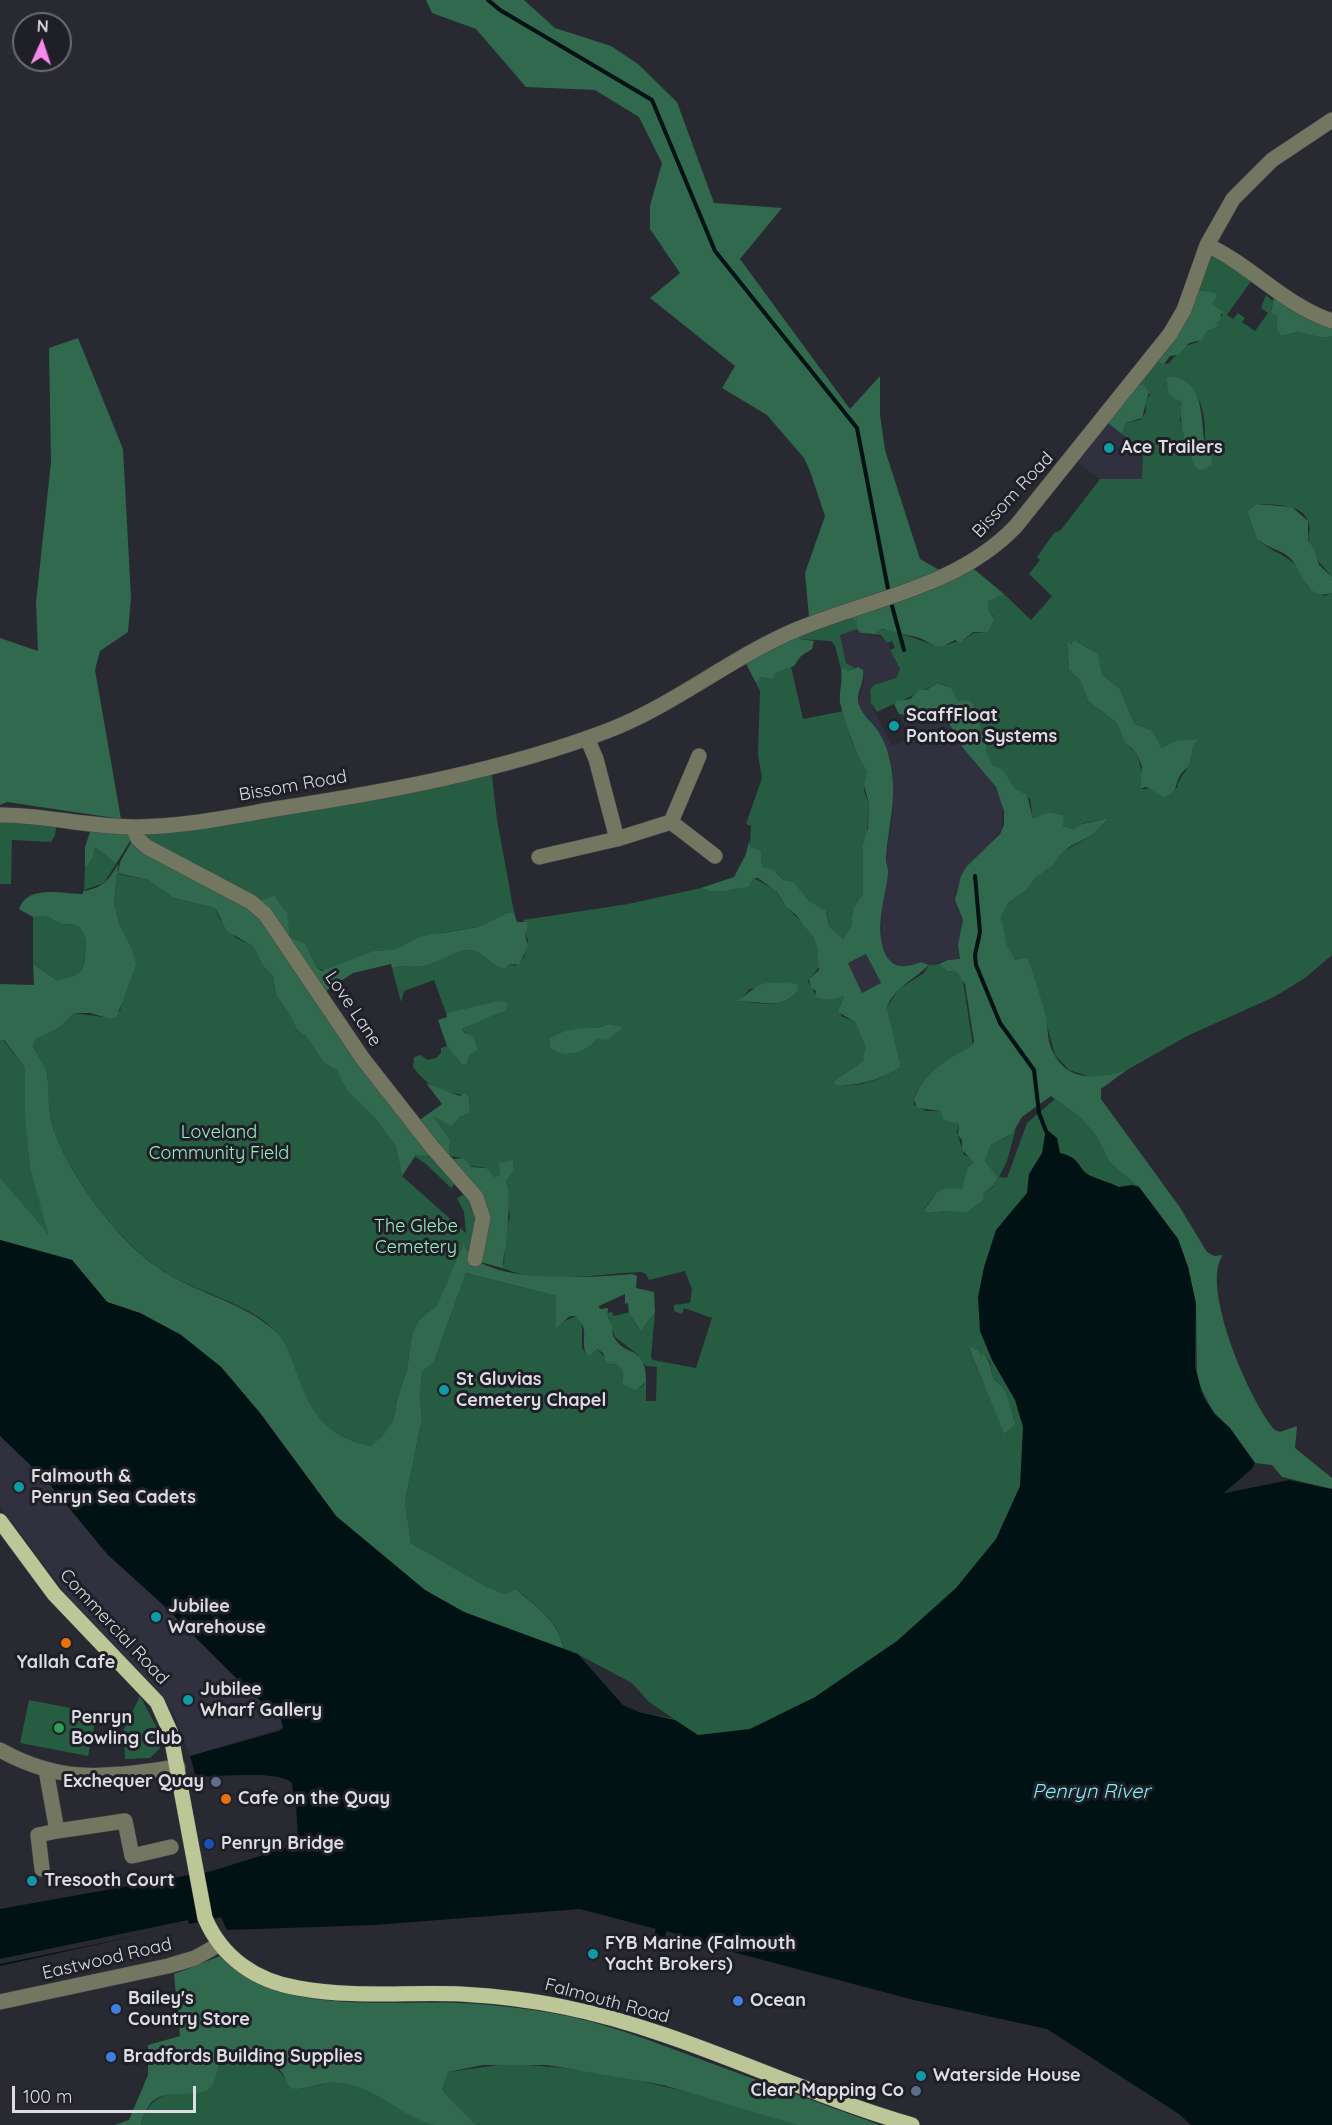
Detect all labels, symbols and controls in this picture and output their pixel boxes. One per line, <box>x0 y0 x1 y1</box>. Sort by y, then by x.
north arrow <box>12 12 72 72</box>
text: N <box>36 16 49 36</box>
place label: Ace Trailers <box>1121 437 1223 459</box>
marker: Ace Trailers <box>1102 441 1116 455</box>
street label: Bissom Road <box>968 448 1058 542</box>
place label: ScaffFloat Pontoon Systems <box>906 705 1057 748</box>
marker: ScaffFloat Pontoon Systems <box>887 719 901 733</box>
street label: Bissom Road <box>237 766 349 806</box>
street label: Love Lane <box>320 967 386 1051</box>
park label: Loveland Community Field <box>149 1122 289 1164</box>
park label: The Glebe Cemetery <box>374 1216 458 1258</box>
place label: St Gluvias Cemetery Chapel <box>456 1369 606 1412</box>
marker: St Gluvias Cemetery Chapel <box>437 1383 451 1397</box>
place label: Falmouth & Penryn Sea Cadets <box>31 1466 196 1508</box>
marker: Falmouth & Penryn Sea Cadets <box>12 1480 26 1494</box>
street label: Commercial Road <box>55 1565 173 1689</box>
place label: Jubilee Warehouse <box>168 1596 266 1638</box>
marker: Jubilee Warehouse <box>149 1610 163 1624</box>
marker: Yallah Cafe <box>59 1636 73 1650</box>
place label: Yallah Cafe <box>17 1652 115 1674</box>
place label: Jubilee Wharf Gallery <box>200 1679 322 1722</box>
marker: Jubilee Wharf Gallery <box>181 1693 195 1707</box>
place label: Penryn Bowling Club <box>71 1707 182 1750</box>
marker: Penryn Bowling Club <box>52 1721 66 1735</box>
place label: Exchequer Quay <box>63 1771 204 1793</box>
marker: Exchequer Quay <box>209 1775 223 1789</box>
water label: Penryn River <box>1032 1780 1150 1804</box>
place label: Cafe on the Quay <box>238 1788 390 1810</box>
marker: Cafe on the Quay <box>219 1792 233 1806</box>
place label: Penryn Bridge <box>221 1833 344 1855</box>
marker: Penryn Bridge <box>202 1837 216 1851</box>
place label: Tresooth Court <box>44 1870 175 1892</box>
marker: Tresooth Court <box>25 1874 39 1888</box>
place label: FYB Marine (Falmouth Yacht Brokers) <box>605 1933 796 1976</box>
street label: Eastwood Road <box>40 1934 174 1984</box>
marker: FYB Marine (Falmouth Yacht Brokers) <box>586 1947 600 1961</box>
street label: Falmouth Road <box>542 1974 672 2028</box>
place label: Bailey's Country Store <box>128 1988 250 2030</box>
place label: Ocean <box>750 1990 806 2012</box>
marker: Ocean <box>731 1994 745 2008</box>
marker: Bailey's Country Store <box>109 2002 123 2016</box>
place label: Bradfords Building Supplies <box>123 2046 362 2068</box>
marker: Bradfords Building Supplies <box>104 2050 118 2064</box>
place label: Waterside House <box>933 2065 1081 2087</box>
marker: Waterside House <box>914 2069 928 2083</box>
scale bar <box>15 2074 200 2112</box>
place label: Clear Mapping Co <box>751 2080 904 2102</box>
marker: Clear Mapping Co <box>909 2084 923 2098</box>
text: 100 m <box>23 2085 72 2108</box>

